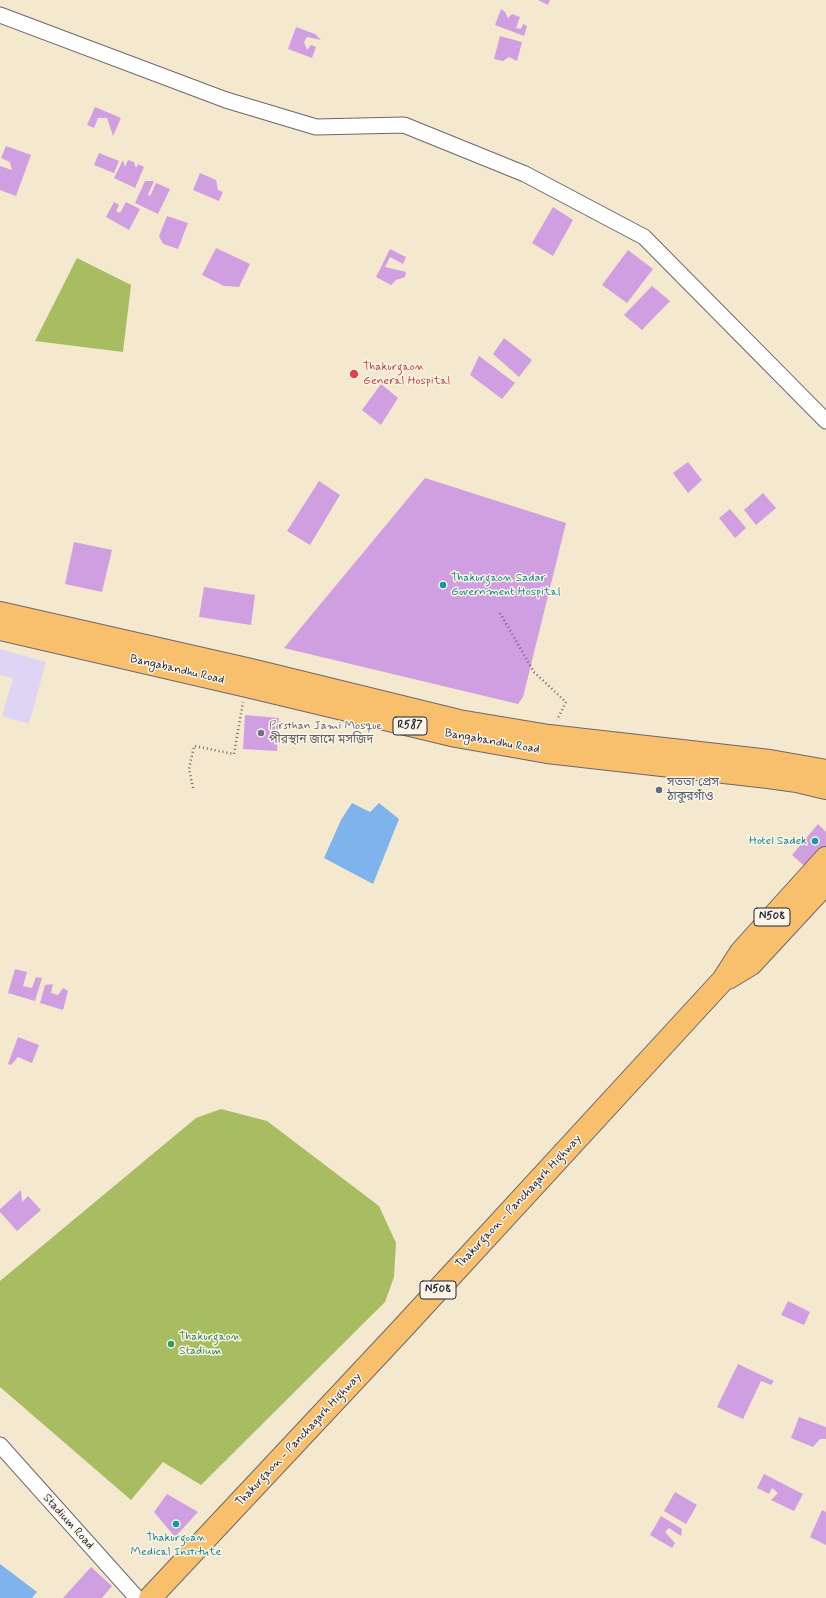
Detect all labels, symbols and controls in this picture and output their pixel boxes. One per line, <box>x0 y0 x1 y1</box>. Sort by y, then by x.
place label: Thakurgaon General Hospital <box>363 360 450 388</box>
marker: Thakurgaon General Hospital <box>348 368 360 380</box>
place label: Thakurgaon Sadar Government Hospital <box>451 571 561 599</box>
marker: Thakurgaon Sadar Government Hospital <box>438 580 448 590</box>
street label: Bangabandhu Road <box>128 652 226 688</box>
road number: R587 <box>393 717 427 735</box>
place label: Pirsthan Jami Mosque পীরস্থান জামে মসজিদ <box>269 719 382 747</box>
street label: Bangabandhu Road <box>443 727 541 757</box>
marker: Pirsthan Jami Mosque পীরস্থান জামে মসজিদ <box>256 728 266 738</box>
place label: সততা প্রেস ঠাকুরগাঁও <box>667 776 719 804</box>
marker: সততা প্রেস ঠাকুরগাঁও <box>654 785 664 795</box>
place label: Hotel Sadek <box>749 834 807 848</box>
marker: Hotel Sadek <box>810 836 820 846</box>
road number: N508 <box>754 908 790 926</box>
street label: Thakurgaon - Panchagarh Highway <box>453 1132 585 1272</box>
road number: N508 <box>420 1281 456 1299</box>
place label: Thakurgaon Stadium <box>179 1330 240 1358</box>
marker: Thakurgaon Stadium <box>166 1339 176 1349</box>
street label: Thakurgaon - Panchagarh Highway <box>233 1370 365 1510</box>
street label: Stadium Road <box>39 1491 97 1553</box>
marker: Thakurgoan Medical Institute <box>171 1519 181 1529</box>
place label: Thakurgoan Medical Institute <box>130 1531 222 1559</box>

